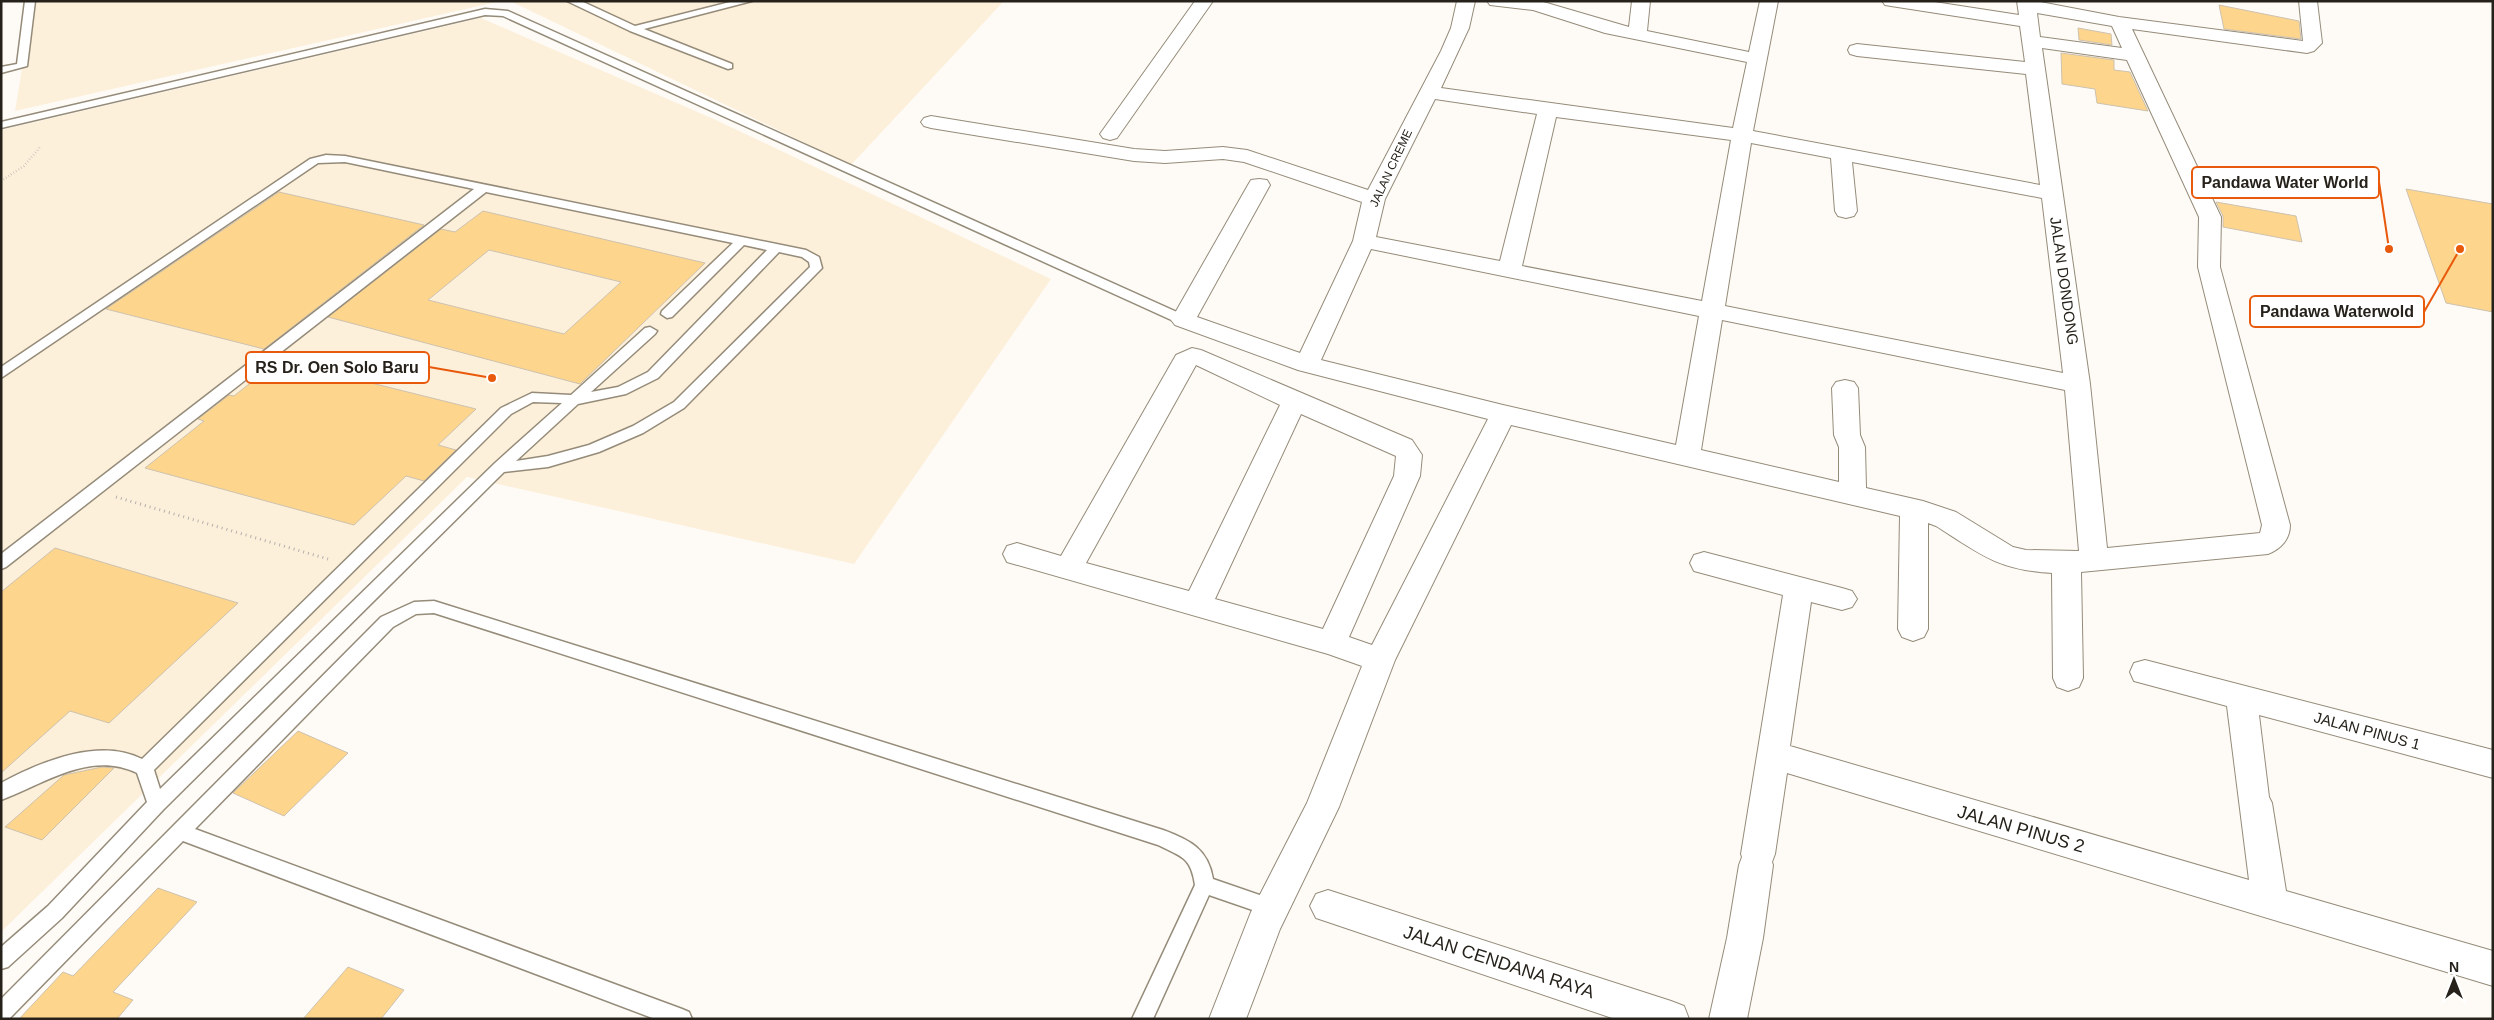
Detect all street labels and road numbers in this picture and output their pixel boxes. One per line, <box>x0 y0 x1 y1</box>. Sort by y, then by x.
street label: JALAN CREME <box>1367 127 1415 209</box>
street label: JALAN DONDONG <box>2047 216 2082 346</box>
street label: JALAN PINUS 1 <box>2312 708 2422 753</box>
street label: JALAN PINUS 2 <box>1955 801 2087 857</box>
street label: JALAN CENDANA RAYA <box>1401 922 1597 1002</box>

